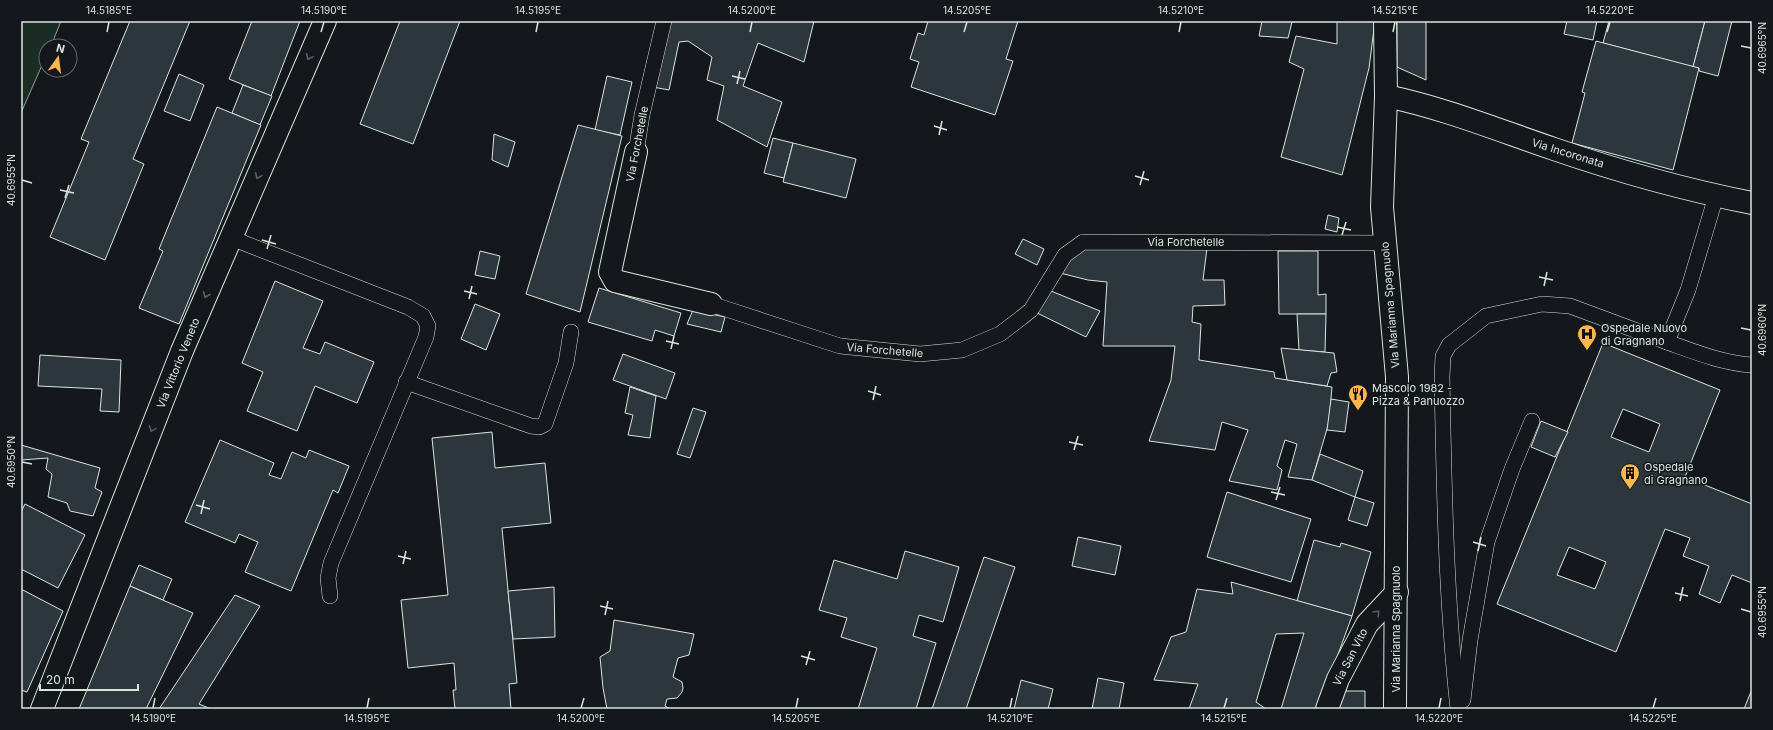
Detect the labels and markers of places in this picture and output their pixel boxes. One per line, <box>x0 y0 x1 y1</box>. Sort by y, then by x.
place label: Ospedale Nuovo di Gragnano <box>1601 321 1688 348</box>
hospital icon: Ospedale Nuovo di Gragnano <box>1576 323 1598 351</box>
place label: Mascolo 1982 - Pizza & Panuozzo <box>1372 381 1465 408</box>
restaurant icon: Mascolo 1982 - Pizza & Panuozzo <box>1347 383 1369 411</box>
place label: Ospedale di Gragnano <box>1644 460 1708 487</box>
building icon: Ospedale di Gragnano <box>1619 462 1641 490</box>

